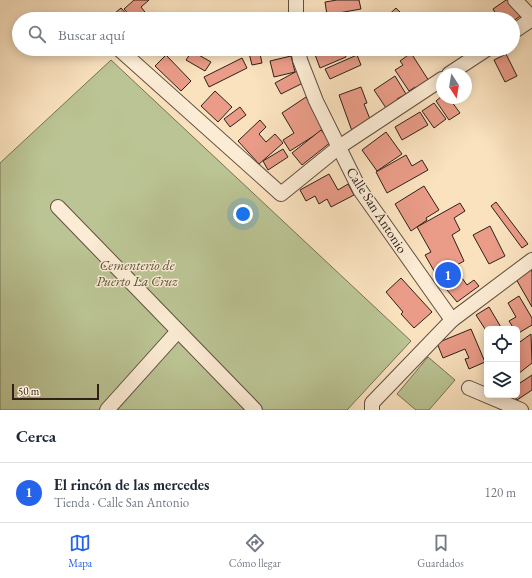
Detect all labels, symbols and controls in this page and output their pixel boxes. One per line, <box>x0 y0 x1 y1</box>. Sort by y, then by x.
search box <box>12 12 520 56</box>
icon: search <box>26 23 48 45</box>
text: Buscar aquí <box>58 25 125 44</box>
north arrow <box>436 68 472 104</box>
street label: Calle San Antonio <box>343 164 412 256</box>
your location <box>233 204 253 224</box>
park label: Cementerio de Puerto La Cruz <box>96 256 178 290</box>
pin: 1 <box>435 260 461 290</box>
map controls <box>484 326 520 398</box>
button: locate <box>484 326 520 362</box>
button: layers <box>484 362 520 398</box>
scale bar <box>12 382 99 401</box>
text: 50 m <box>18 384 39 398</box>
text: Cerca <box>16 425 56 447</box>
text: El rincón de las mercedes <box>54 475 209 494</box>
text: 1 <box>26 484 32 501</box>
text: 120 m <box>485 484 516 501</box>
text: Tienda · Calle San Antonio <box>54 494 189 511</box>
tab: Mapa <box>68 532 92 570</box>
tab: Cómo llegar <box>229 532 281 570</box>
tab: Guardados <box>417 532 464 570</box>

